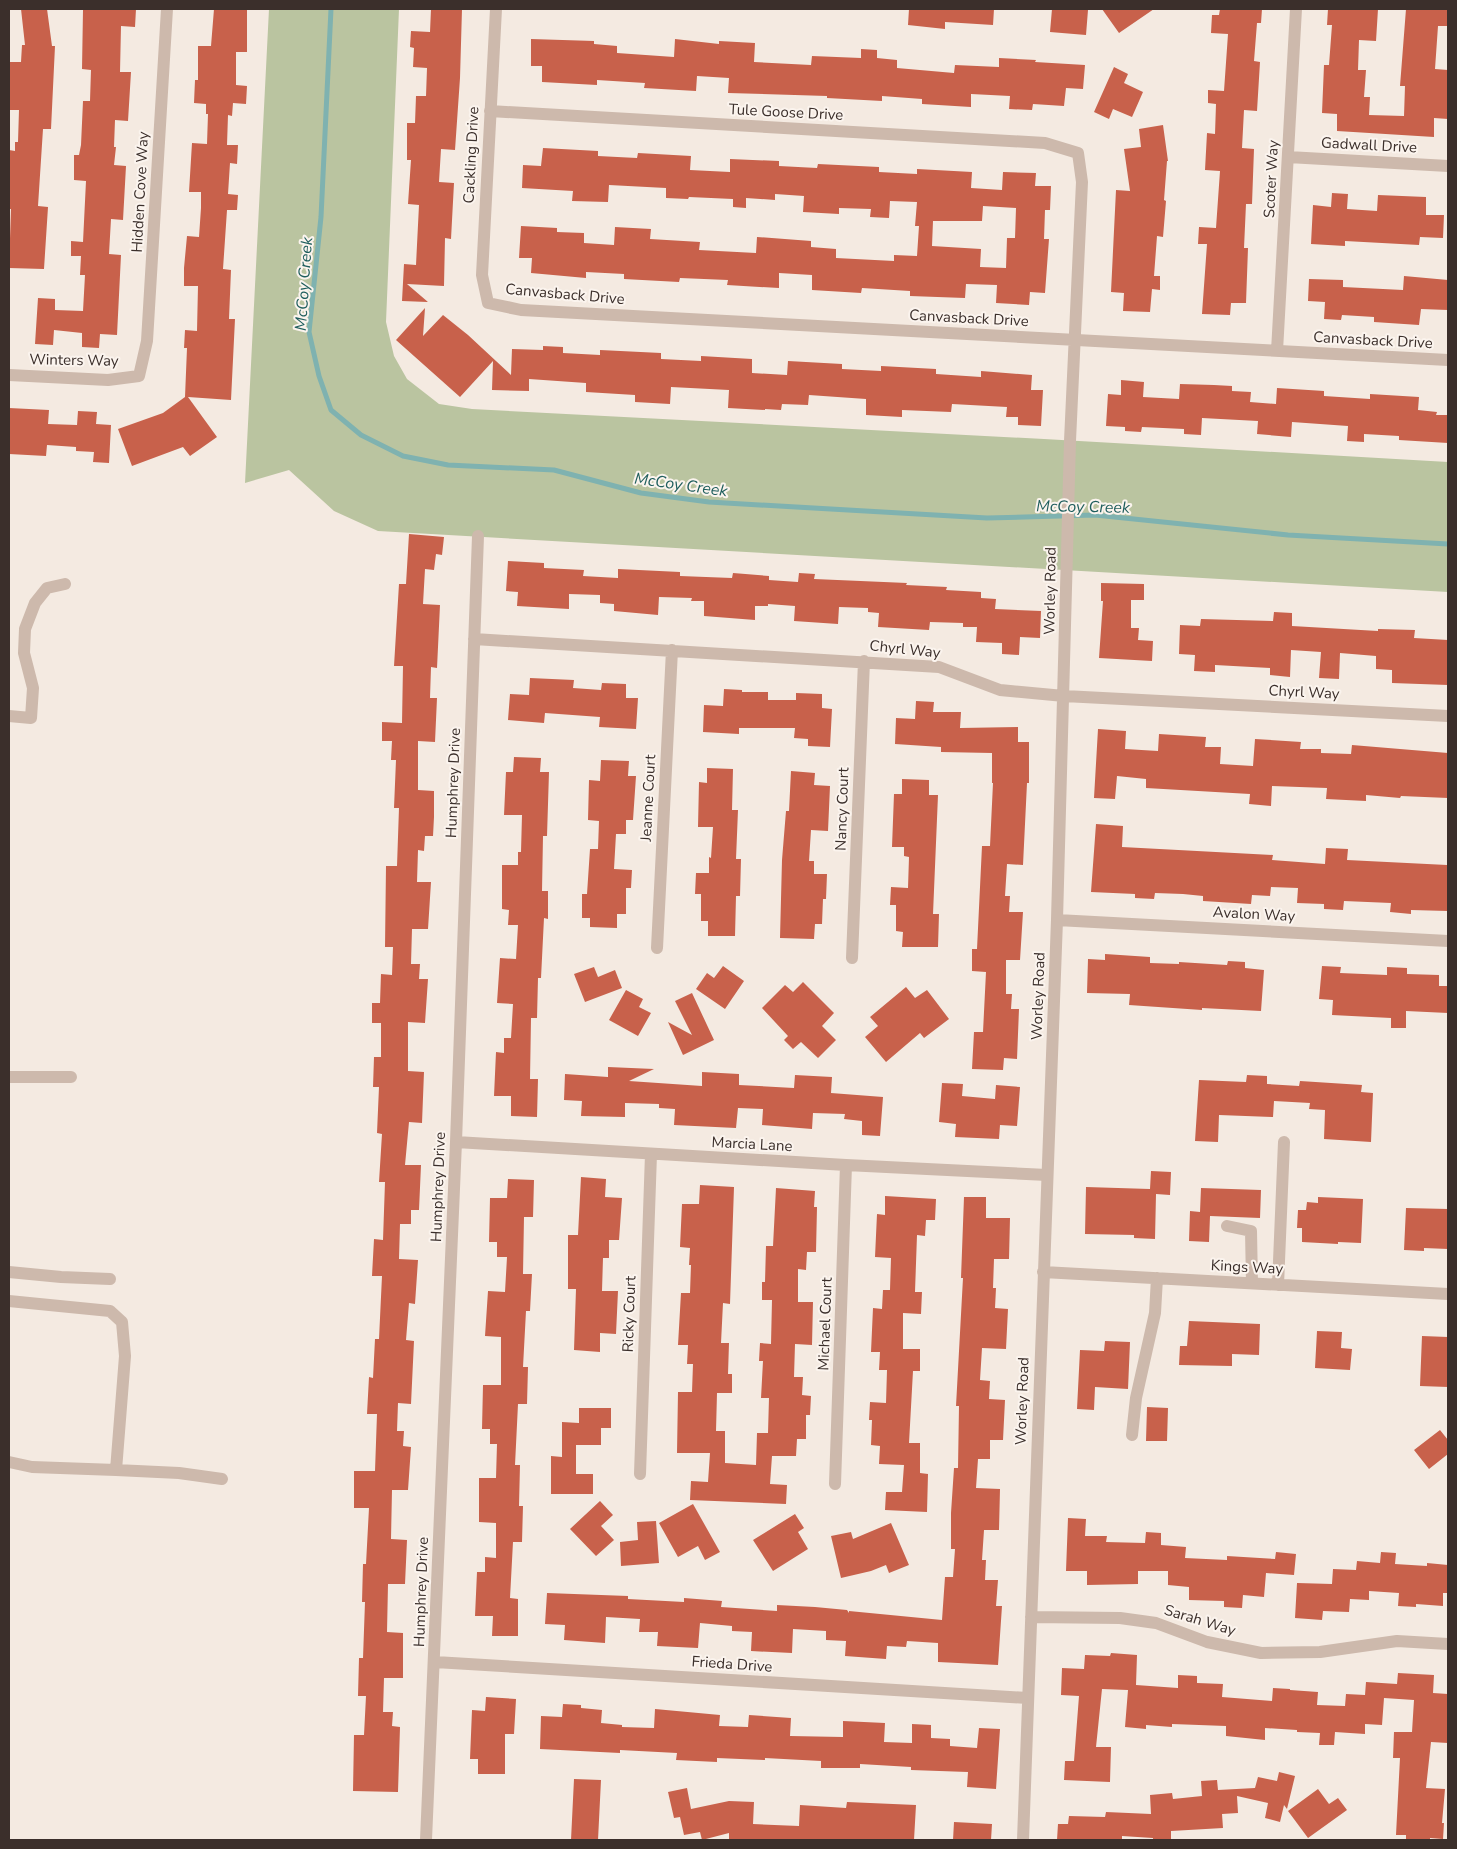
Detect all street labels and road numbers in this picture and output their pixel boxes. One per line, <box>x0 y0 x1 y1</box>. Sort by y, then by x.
street label: Tule Goose Drive <box>728 99 844 125</box>
street label: Cackling Drive <box>458 106 484 204</box>
street label: Hidden Cove Way <box>127 131 153 253</box>
street label: Gadwall Drive <box>1320 132 1418 158</box>
street label: Scoter Way <box>1259 139 1283 218</box>
street label: Canvasback Drive <box>505 279 625 309</box>
street label: Canvasback Drive <box>909 305 1029 331</box>
street label: Canvasback Drive <box>1313 327 1433 353</box>
street label: Winters Way <box>29 349 119 371</box>
street label: Worley Road <box>1039 547 1061 635</box>
street label: Chyrl Way <box>869 635 942 663</box>
street label: Chyrl Way <box>1268 680 1340 704</box>
street label: Humphrey Drive <box>441 728 465 838</box>
street label: Jeanne Court <box>636 753 660 843</box>
street label: Nancy Court <box>831 766 853 851</box>
street label: Avalon Way <box>1212 902 1296 926</box>
street label: Worley Road <box>1026 952 1050 1040</box>
street label: Humphrey Drive <box>426 1132 450 1242</box>
street label: Marcia Lane <box>711 1132 793 1156</box>
street label: Kings Way <box>1210 1255 1284 1279</box>
street label: Ricky Court <box>618 1275 640 1353</box>
street label: Michael Court <box>813 1276 837 1371</box>
street label: Worley Road <box>1010 1357 1034 1445</box>
street label: Humphrey Drive <box>409 1537 433 1647</box>
street label: Sarah Way <box>1162 1600 1239 1640</box>
street label: Frieda Drive <box>691 1651 773 1677</box>

